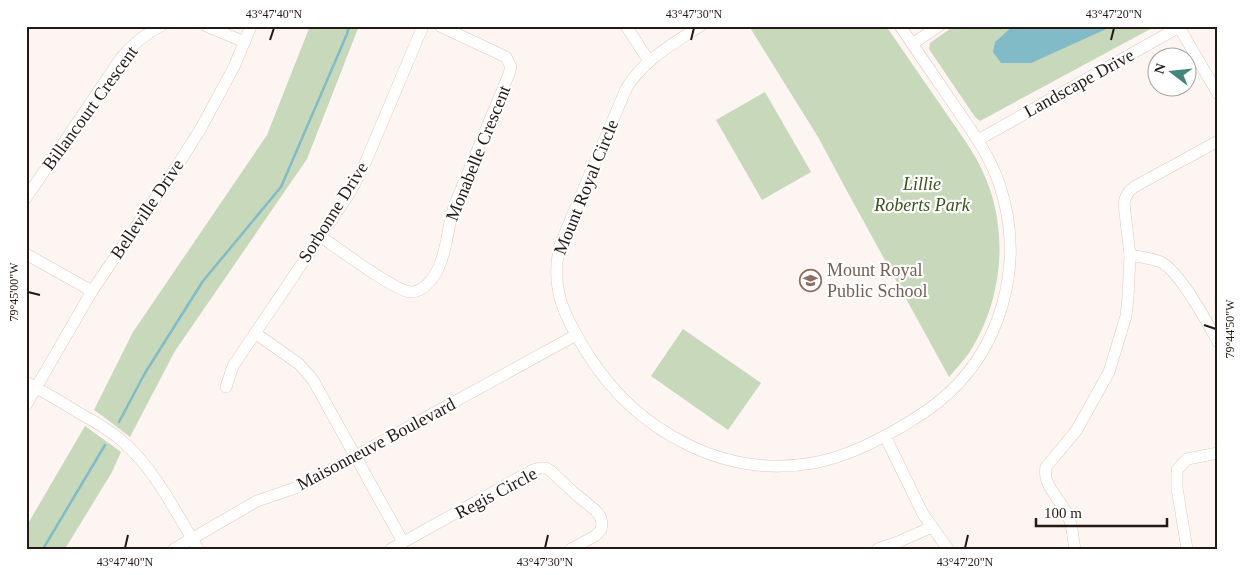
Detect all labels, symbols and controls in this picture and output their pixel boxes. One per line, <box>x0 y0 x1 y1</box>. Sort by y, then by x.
text: 43°47'40"N <box>246 7 303 21</box>
text: 43°47'30"N <box>666 7 723 21</box>
text: 43°47'20"N <box>1086 7 1143 21</box>
street label: Billancourt Crescent <box>38 42 142 174</box>
street label: Landscape Drive <box>1021 45 1137 121</box>
north arrow <box>1146 48 1196 98</box>
text: N <box>1151 62 1169 75</box>
street label: Monabelle Crescent <box>442 82 514 224</box>
street label: Mount Royal Circle <box>550 116 622 257</box>
street label: Belleville Drive <box>106 156 188 262</box>
street label: Sorbonne Drive <box>294 158 372 266</box>
park label: Lillie Roberts Park <box>873 174 971 215</box>
place label: Mount Royal Public School <box>827 260 928 301</box>
text: 79°45'00"W <box>7 262 21 322</box>
school or university icon: Mount Royal Public School <box>799 268 823 292</box>
text: 79°44'50"W <box>1223 299 1237 359</box>
street label: Maisonneuve Boulevard <box>293 394 459 494</box>
street label: Regis Circle <box>452 463 540 523</box>
scale bar <box>1036 495 1168 527</box>
text: 100 m <box>1044 505 1082 521</box>
text: 43°47'40"N <box>97 555 154 569</box>
text: 43°47'30"N <box>517 555 574 569</box>
text: 43°47'20"N <box>937 555 994 569</box>

